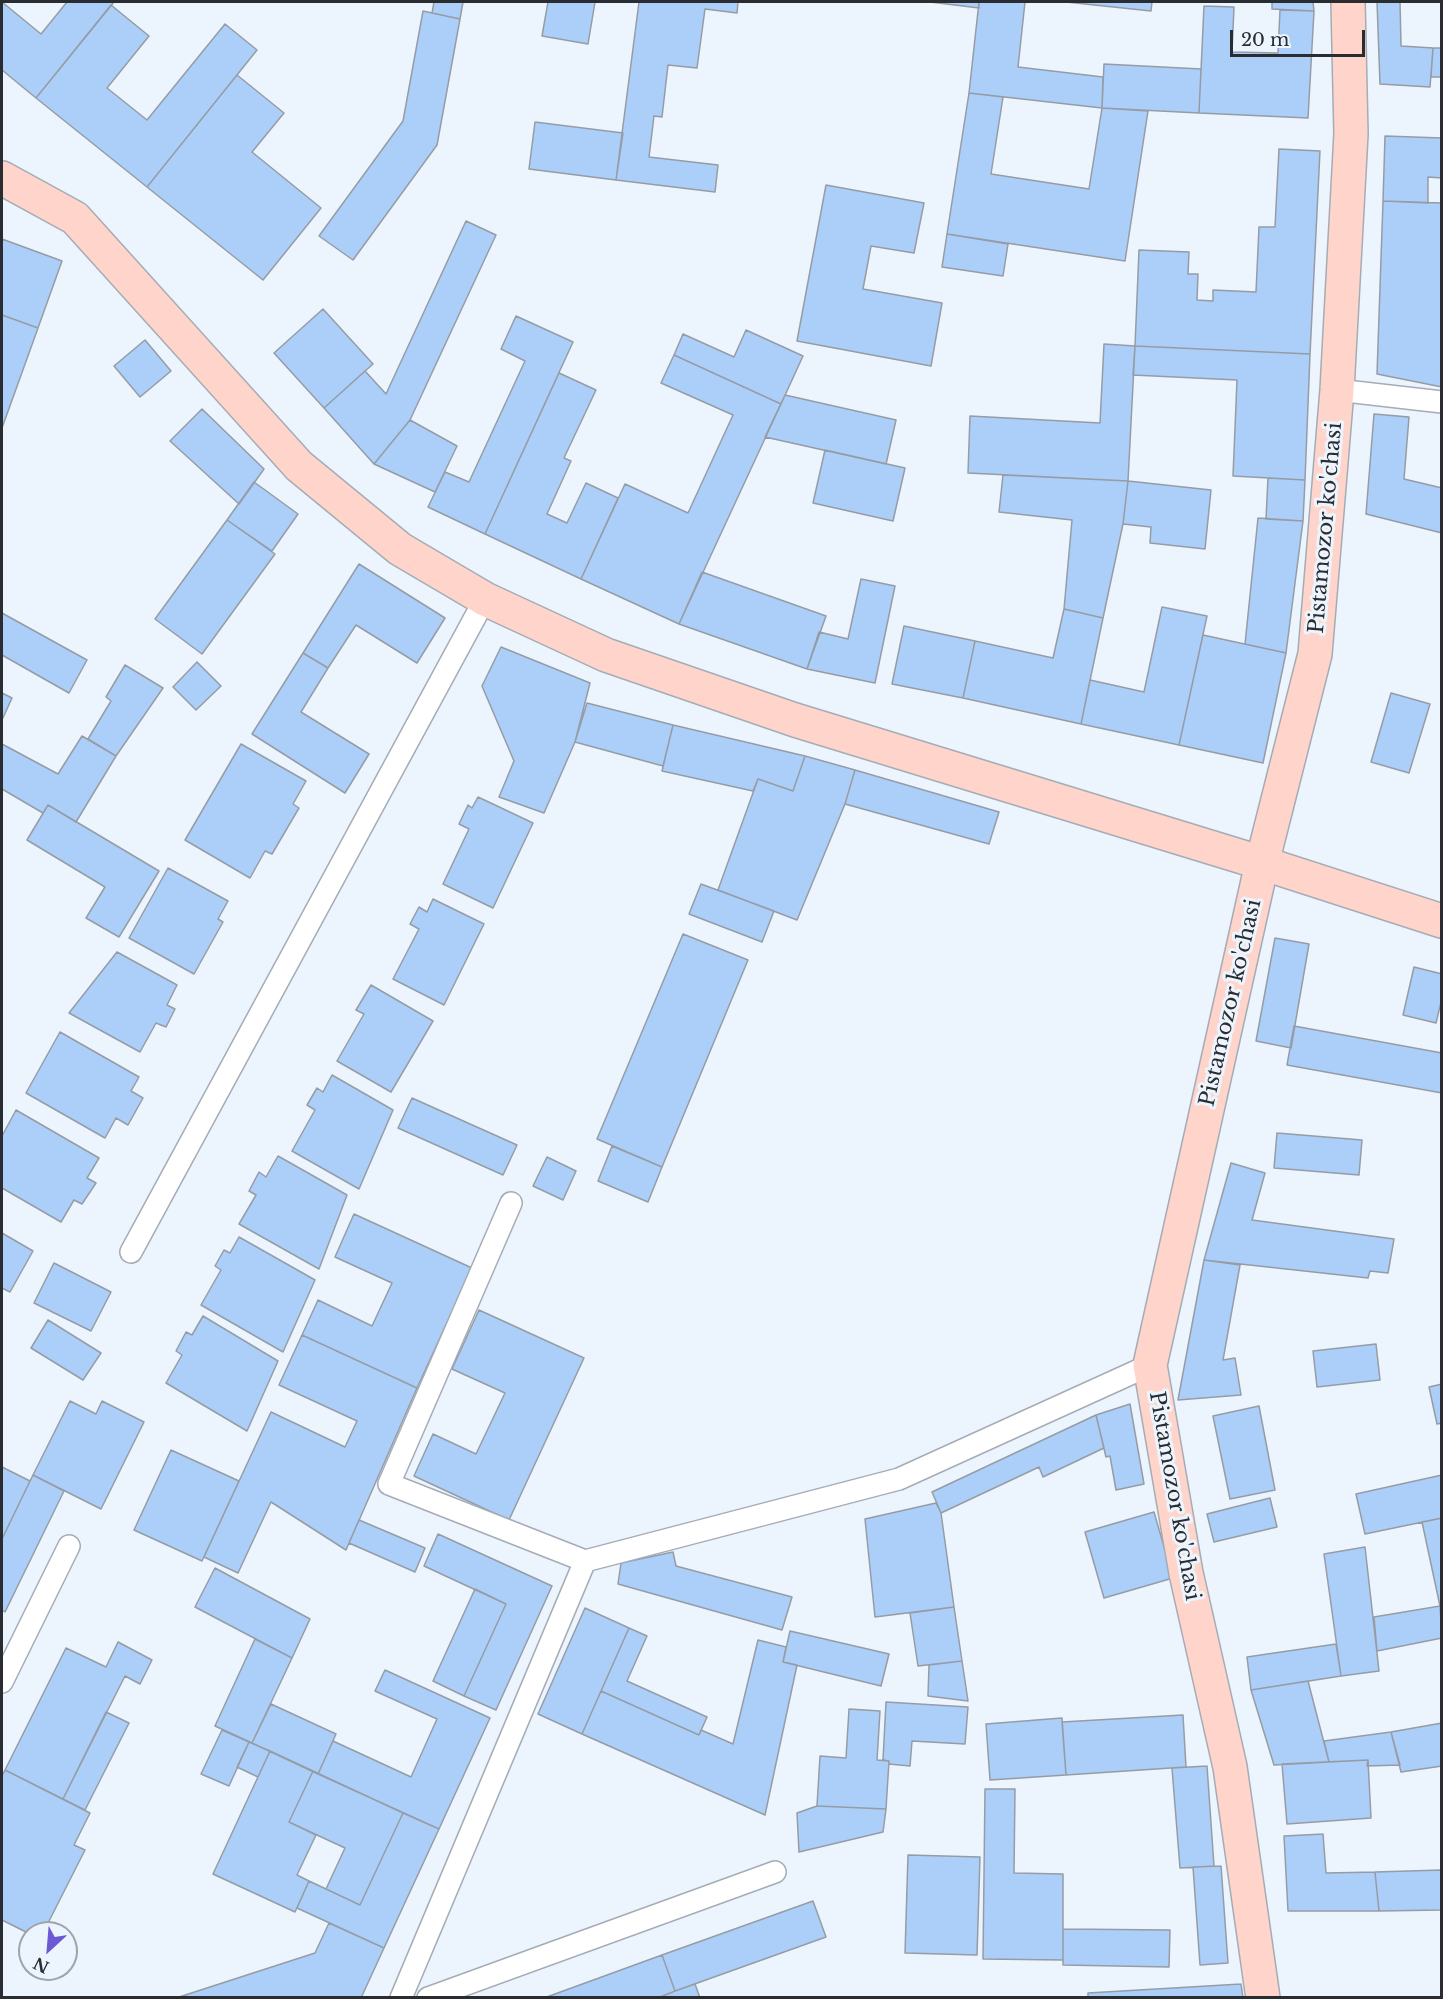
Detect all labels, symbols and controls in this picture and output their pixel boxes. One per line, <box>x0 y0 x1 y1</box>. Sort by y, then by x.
scale bar <box>1233 18 1368 56</box>
text: 20 m <box>1241 29 1289 51</box>
street label: Pistamozor ko'chasi <box>1304 421 1348 635</box>
street label: Pistamozor ko'chasi <box>1195 897 1267 1109</box>
street label: Pistamozor ko'chasi <box>1143 1389 1205 1603</box>
north arrow <box>18 1921 78 1981</box>
text: N <box>30 1953 52 1978</box>

